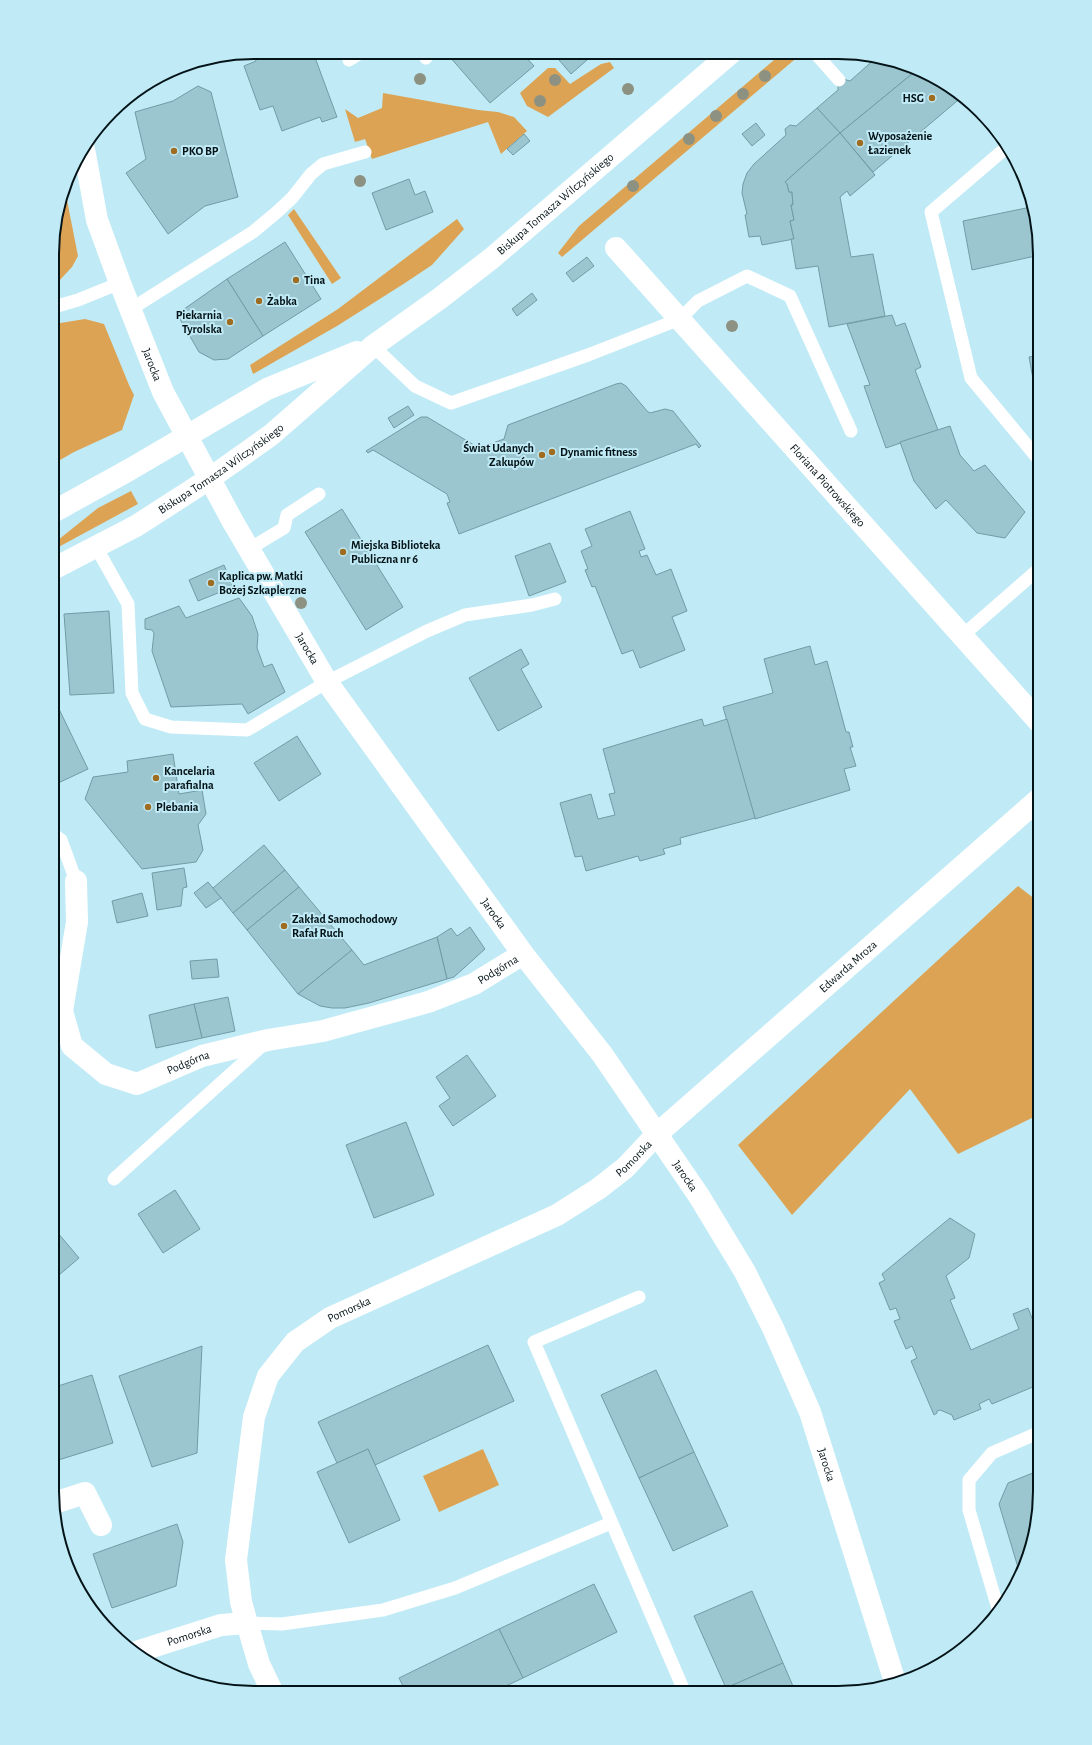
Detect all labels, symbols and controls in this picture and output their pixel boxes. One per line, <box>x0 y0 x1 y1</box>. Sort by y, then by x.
place label: HSG <box>902 92 924 104</box>
marker: HSG <box>927 93 937 103</box>
place label: Wyposażenie Łazienek <box>867 130 933 156</box>
marker: Wyposażenie Łazienek <box>855 138 865 148</box>
place label: PKO BP <box>182 145 219 157</box>
marker: PKO BP <box>169 146 179 156</box>
street label: Biskupa Tomasza Wilczyńskiego <box>495 150 616 257</box>
place label: Tina <box>304 274 326 286</box>
marker: Tina <box>291 275 301 285</box>
place label: Żabka <box>267 294 297 307</box>
marker: Żabka <box>254 296 264 306</box>
place label: Piekarnia Tyrolska <box>176 309 222 336</box>
marker: Piekarnia Tyrolska <box>225 317 235 327</box>
street label: Jarocka <box>140 347 164 383</box>
street label: Biskupa Tomasza Wilczyńskiego <box>156 421 286 516</box>
place label: Świat Udanych Zakupów <box>463 440 535 468</box>
street label: Floriana Piotrowskiego <box>788 441 868 529</box>
place label: Dynamic fitness <box>560 446 638 459</box>
marker: Dynamic fitness <box>547 447 557 457</box>
marker: Świat Udanych Zakupów <box>537 450 547 460</box>
place label: Miejska Biblioteka Publiczna nr 6 <box>351 539 441 565</box>
marker: Miejska Biblioteka Publiczna nr 6 <box>338 547 348 557</box>
place label: Kaplica pw. Matki Bożej Szkaplerzne <box>219 570 307 597</box>
marker: Kaplica pw. Matki Bożej Szkaplerzne <box>206 578 216 588</box>
street label: Jarocka <box>294 631 321 667</box>
place label: Kancelaria parafialna <box>164 765 215 791</box>
marker: Kancelaria parafialna <box>151 773 161 783</box>
place label: Plebania <box>156 801 199 813</box>
marker: Plebania <box>143 802 153 812</box>
street label: Jarocka <box>479 896 509 931</box>
place label: Zakład Samochodowy Rafał Ruch <box>292 913 398 939</box>
marker: Zakład Samochodowy Rafał Ruch <box>279 921 289 931</box>
street label: Edwarda Mroza <box>817 938 879 995</box>
street label: Podgórna <box>475 952 521 986</box>
street label: Podgórna <box>165 1048 211 1076</box>
street label: Pomorska <box>613 1137 654 1179</box>
street label: Jarocka <box>671 1158 700 1194</box>
street label: Pomorska <box>326 1294 373 1324</box>
street label: Jarocka <box>816 1447 838 1483</box>
street label: Pomorska <box>165 1622 213 1648</box>

